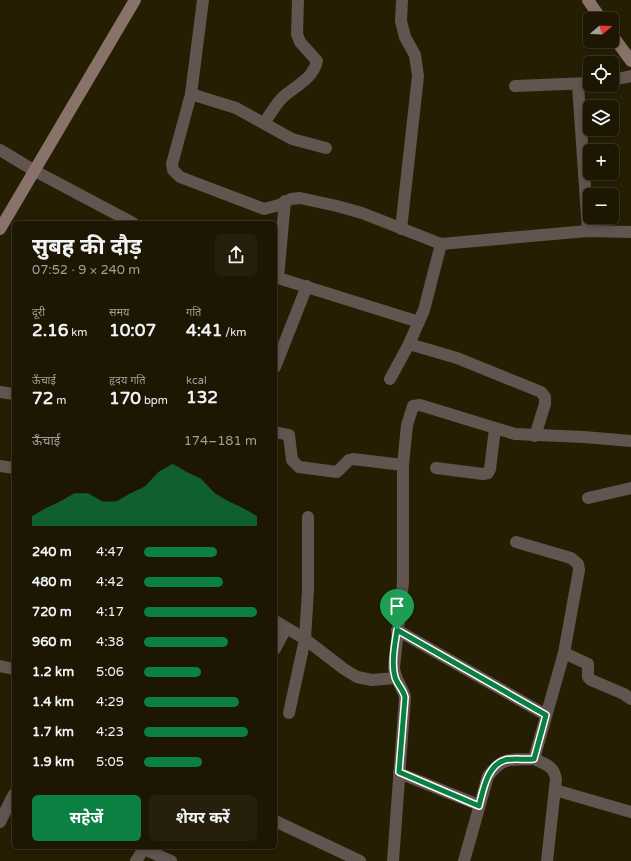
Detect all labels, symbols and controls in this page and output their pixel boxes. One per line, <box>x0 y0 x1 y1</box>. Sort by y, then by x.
north arrow <box>583 12 619 48</box>
map controls <box>583 12 619 224</box>
button: locate <box>583 56 619 92</box>
button: layers <box>583 100 619 136</box>
button: + <box>583 144 619 180</box>
button: − <box>583 188 619 224</box>
text: सुबह की दौड़ <box>32 234 142 260</box>
button: share <box>215 234 257 276</box>
text: 07:52 · 9 × 240 m <box>32 262 140 278</box>
text: दूरी <box>32 306 45 319</box>
text: समय <box>109 306 129 319</box>
text: गति <box>186 306 201 319</box>
text: 2.16 <box>32 320 68 341</box>
text: 10:07 <box>109 320 156 341</box>
text: 4:41 <box>186 320 222 341</box>
text: km <box>68 326 87 339</box>
text: /km <box>222 326 246 339</box>
text: ऊँचाई <box>32 374 56 387</box>
text: हृदय गति <box>109 374 145 387</box>
text: kcal <box>186 374 207 387</box>
text: 132 <box>186 387 218 408</box>
text: 72 <box>32 388 53 409</box>
text: 170 <box>109 388 141 409</box>
text: m <box>53 394 66 407</box>
text: bpm <box>141 394 168 407</box>
text: ऊँचाई <box>32 433 60 449</box>
text: 174–181 m <box>184 433 257 449</box>
text: 240 m <box>32 544 72 560</box>
text: 4:47 <box>96 544 124 560</box>
text: 480 m <box>32 574 72 590</box>
text: 4:42 <box>96 574 124 590</box>
pin <box>380 589 414 630</box>
icon: arrive <box>386 595 408 617</box>
text: 720 m <box>32 604 72 620</box>
text: 4:17 <box>96 604 124 620</box>
text: 960 m <box>32 634 72 650</box>
text: 4:38 <box>96 634 124 650</box>
text: 1.2 km <box>32 664 74 680</box>
text: 5:06 <box>96 664 124 680</box>
text: 1.4 km <box>32 694 74 710</box>
text: 4:29 <box>96 694 124 710</box>
text: 1.7 km <box>32 724 74 740</box>
text: 4:23 <box>96 724 124 740</box>
text: 1.9 km <box>32 754 74 770</box>
text: 5:05 <box>96 754 124 770</box>
button: सहेजें <box>32 795 141 841</box>
button: शेयर करें <box>149 795 257 841</box>

